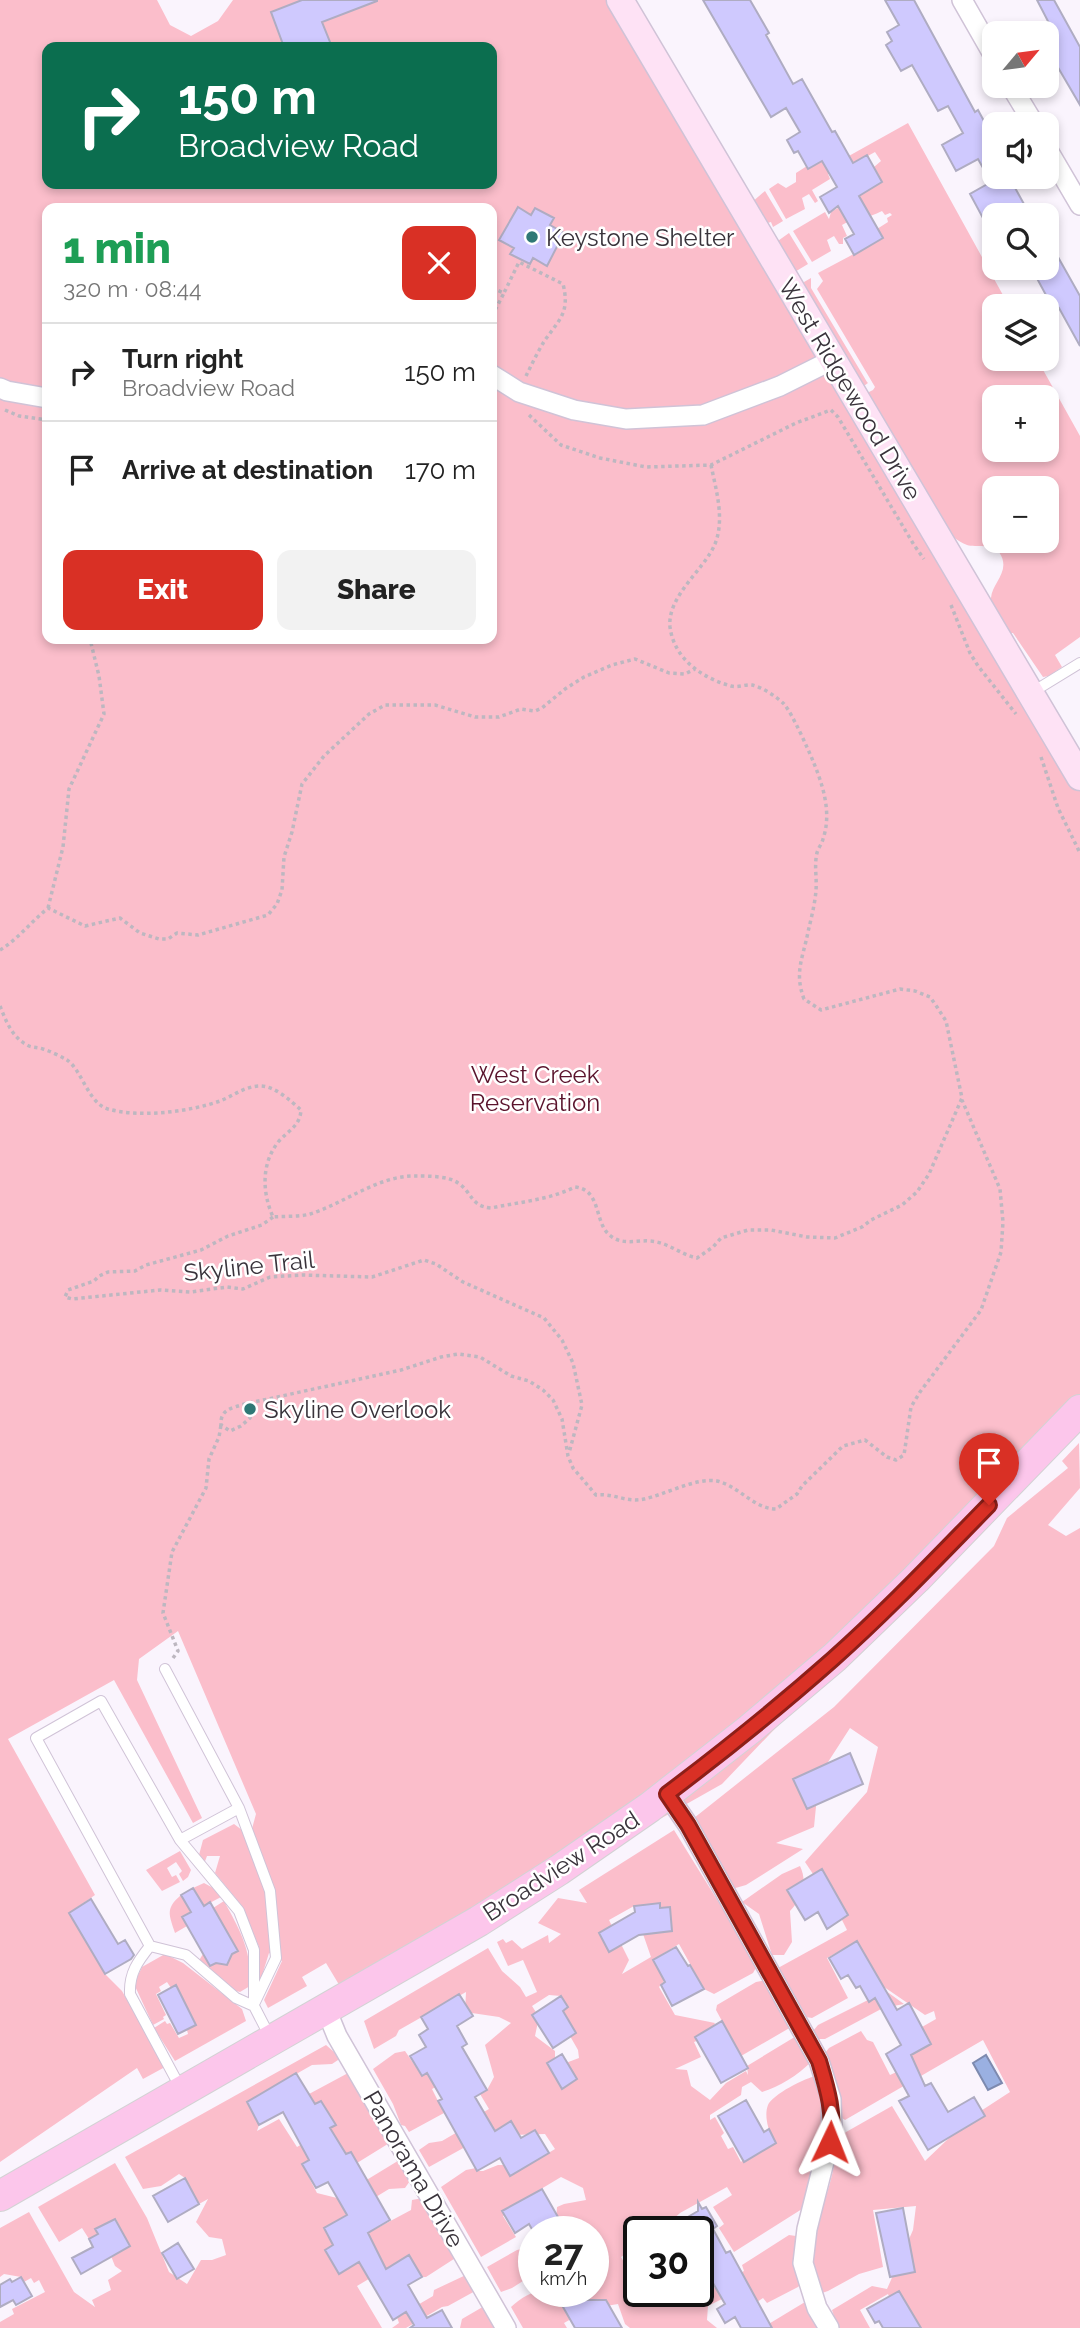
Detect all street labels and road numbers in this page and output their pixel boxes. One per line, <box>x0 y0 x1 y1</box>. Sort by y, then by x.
street label: West Ridgewood Drive <box>772 273 928 505</box>
street label: Skyline Trail <box>182 1245 316 1287</box>
street label: Broadview Road <box>477 1805 645 1927</box>
street label: Panorama Drive <box>357 2085 471 2253</box>

